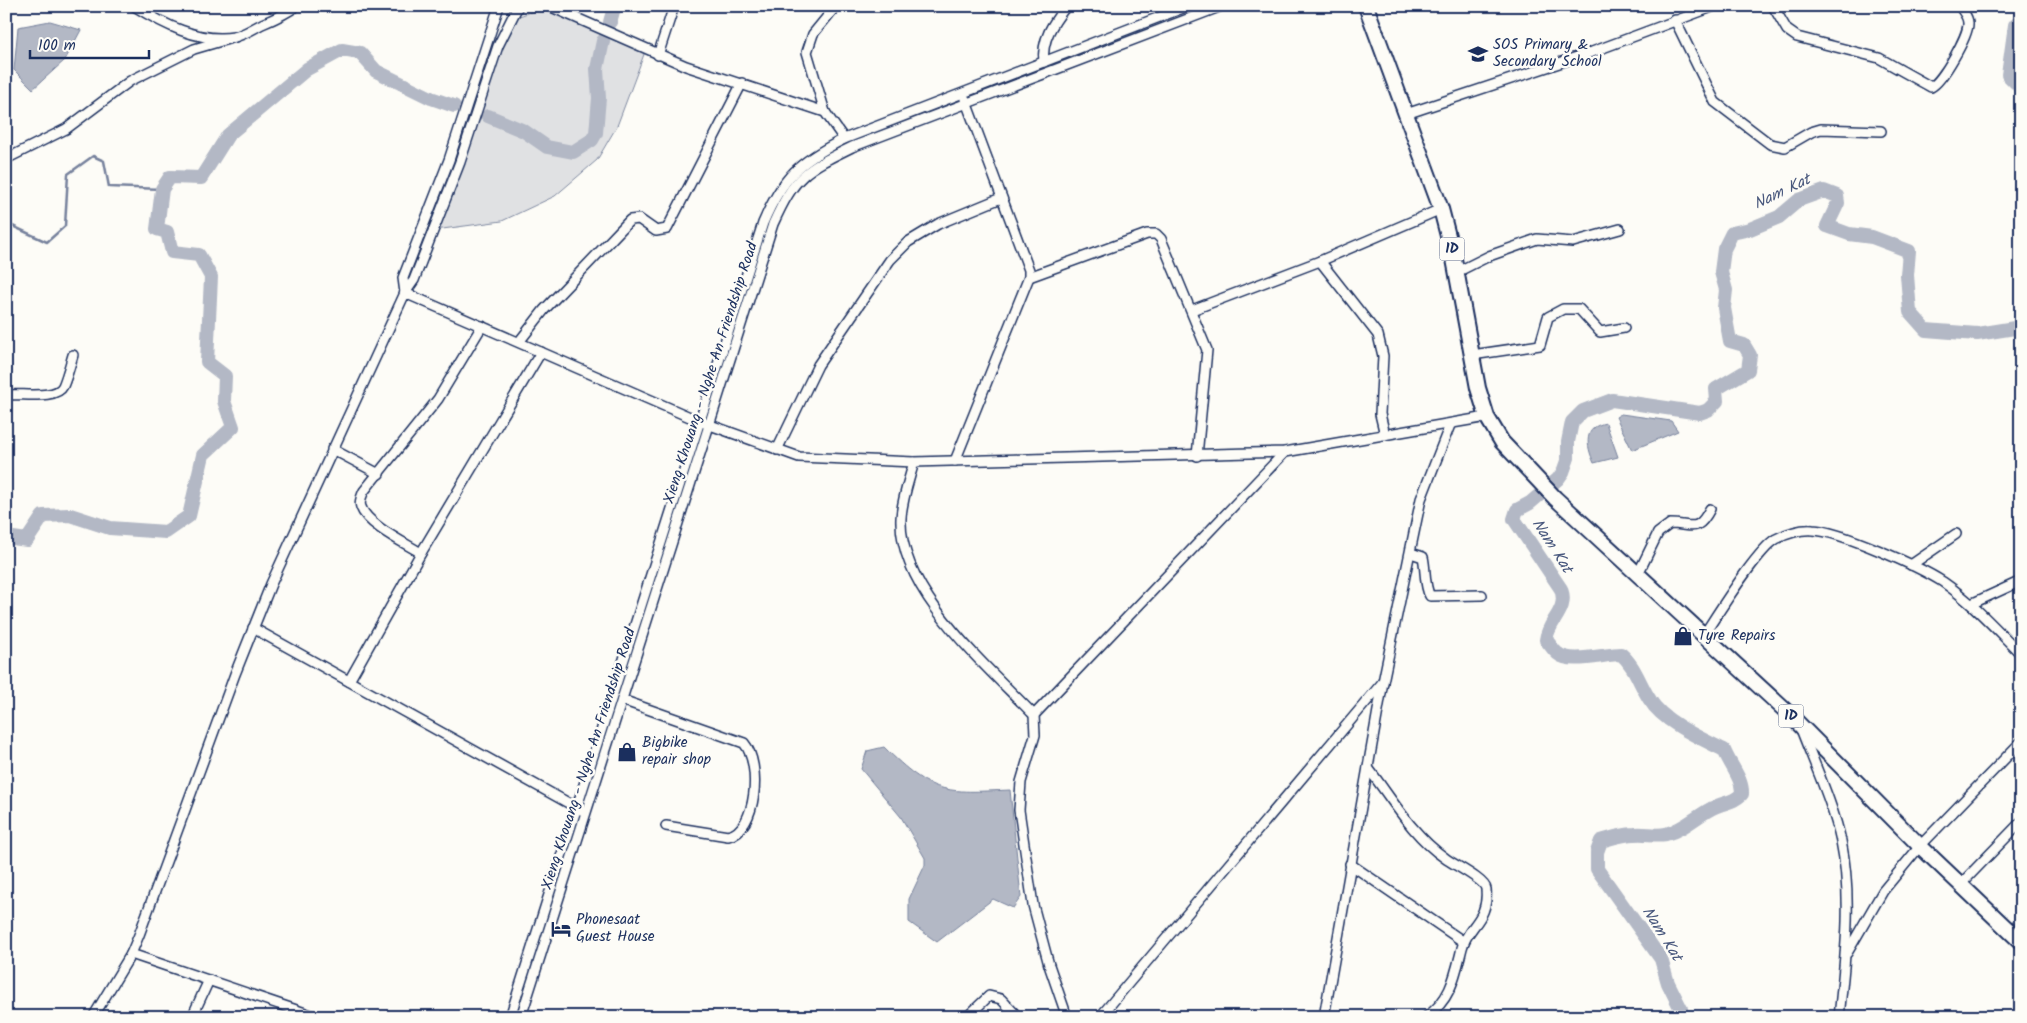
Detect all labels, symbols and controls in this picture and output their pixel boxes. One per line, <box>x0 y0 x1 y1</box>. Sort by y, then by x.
scale bar <box>30 28 149 60</box>
place label: SOS Primary & Secondary School <box>1493 33 1602 74</box>
text: 100 m <box>38 34 76 58</box>
school or university icon: SOS Primary & Secondary School <box>1467 43 1489 65</box>
water label: Nam Kat <box>1749 166 1817 217</box>
road number: 1D <box>1440 238 1464 260</box>
street label: Xieng Khouang - Nghe An Friendship Road <box>657 239 765 507</box>
water label: Nam Kat <box>1525 514 1581 581</box>
place label: Tyre Repairs <box>1698 624 1776 648</box>
street label: Xieng Khouang - Nghe An Friendship Road <box>535 625 643 893</box>
shop icon: Tyre Repairs <box>1672 625 1694 647</box>
road number: 1D <box>1778 704 1804 728</box>
place label: Bigbike repair shop <box>642 731 711 772</box>
shop icon: Bigbike repair shop <box>616 741 638 763</box>
water label: Nam Kat <box>1635 902 1690 969</box>
place label: Phonesaat Guest House <box>576 908 655 949</box>
hotel icon: Phonesaat Guest House <box>550 918 572 940</box>

